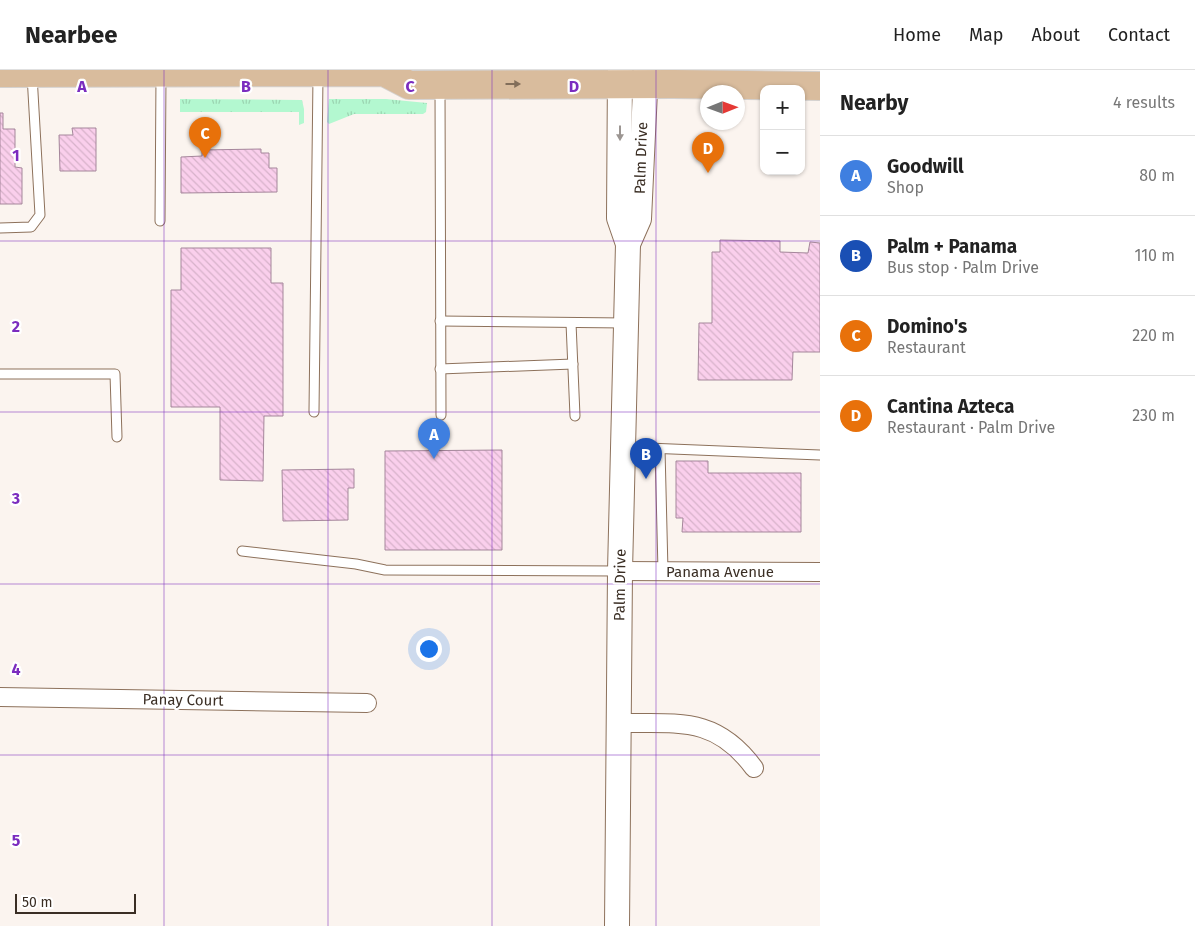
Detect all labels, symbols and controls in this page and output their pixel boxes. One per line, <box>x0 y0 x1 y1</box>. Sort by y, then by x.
text: Nearbee <box>25 21 118 49</box>
text: Home <box>893 24 941 46</box>
text: Map <box>969 24 1003 46</box>
text: About <box>1031 24 1080 46</box>
text: Contact <box>1108 24 1170 46</box>
text: A <box>76 77 87 96</box>
text: B <box>241 77 251 96</box>
text: C <box>405 77 415 96</box>
text: D <box>569 77 579 96</box>
one-way arrow <box>505 80 521 88</box>
north arrow <box>700 85 745 130</box>
map controls <box>760 85 805 175</box>
button: + <box>760 85 805 130</box>
text: Nearby <box>840 90 908 116</box>
text: 4 results <box>1113 93 1175 112</box>
pin: C <box>189 117 221 158</box>
street label: Palm Drive <box>631 122 651 194</box>
one-way arrow <box>616 125 624 141</box>
button: − <box>760 130 805 175</box>
pin: D <box>692 132 724 173</box>
text: 1 <box>12 146 20 165</box>
text: Goodwill <box>887 155 964 178</box>
text: A <box>851 166 861 185</box>
text: 80 m <box>1139 166 1175 185</box>
text: Shop <box>887 178 924 197</box>
text: Palm + Panama <box>887 235 1017 258</box>
text: B <box>851 246 861 265</box>
text: 110 m <box>1134 246 1175 265</box>
text: Bus stop · Palm Drive <box>887 258 1039 277</box>
text: Domino's <box>887 315 967 338</box>
text: 2 <box>12 317 20 336</box>
text: C <box>851 326 861 345</box>
text: 220 m <box>1132 326 1175 345</box>
text: Restaurant <box>887 338 966 357</box>
text: Cantina Azteca <box>887 395 1014 418</box>
text: D <box>851 406 861 425</box>
text: 230 m <box>1132 406 1175 425</box>
pin: A <box>418 418 450 459</box>
text: Restaurant · Palm Drive <box>887 418 1055 437</box>
pin: B <box>630 438 662 479</box>
text: 3 <box>11 489 20 508</box>
street label: Palm Drive <box>610 549 630 621</box>
street label: Panama Avenue <box>666 563 774 581</box>
your location <box>416 636 442 662</box>
text: 4 <box>11 660 21 679</box>
street label: Panay Court <box>142 690 224 710</box>
text: 5 <box>12 831 21 850</box>
scale bar <box>15 891 136 914</box>
text: 50 m <box>22 894 53 911</box>

